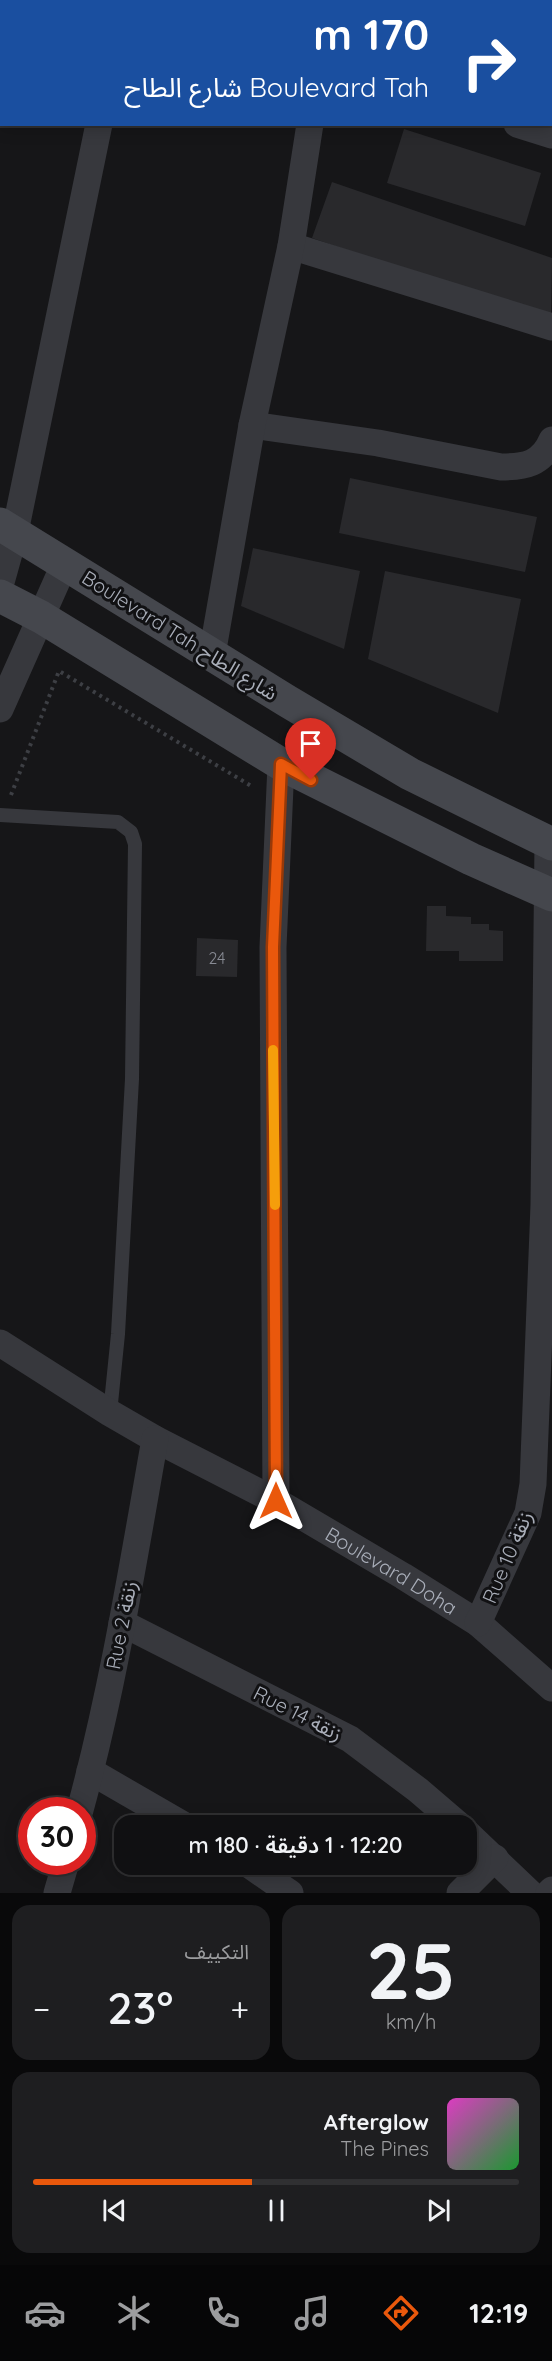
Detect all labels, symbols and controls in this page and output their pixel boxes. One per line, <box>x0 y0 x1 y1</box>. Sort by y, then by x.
text: 170 m <box>313 8 429 61</box>
icon: right <box>450 24 528 102</box>
text: Boulevard Tah شارع الطاح <box>124 70 429 104</box>
street label: Boulevard Tah شارع الطاح <box>76 565 282 708</box>
pin <box>285 718 336 780</box>
icon: arrive <box>294 727 327 760</box>
house number: 24 <box>208 948 226 968</box>
position arrow <box>244 1469 308 1533</box>
street label: Rue 10 زنقة <box>476 1507 538 1607</box>
street label: Boulevard Doha <box>321 1521 462 1620</box>
street label: Rue 2 زنقة <box>100 1579 142 1671</box>
street label: Rue 14 زنقة <box>249 1680 347 1746</box>
speed limit sign: 30 <box>18 1797 96 1875</box>
text: 12:20 · 1 دقيقة · 180 m <box>189 1831 402 1859</box>
text: 25 <box>366 1921 456 2019</box>
text: التكييف <box>185 1939 249 1964</box>
text: 23° <box>107 1979 173 2035</box>
text: − <box>33 1988 50 2029</box>
text: + <box>230 1988 249 2029</box>
text: km/h <box>386 2009 436 2034</box>
text: Afterglow <box>324 2108 429 2136</box>
text: The Pines <box>340 2136 429 2161</box>
icon: previous <box>98 2194 131 2227</box>
icon: pause <box>260 2194 293 2227</box>
icon: next <box>422 2194 455 2227</box>
icon: car <box>24 2292 66 2334</box>
icon: climate <box>113 2292 155 2334</box>
icon: phone <box>202 2292 244 2334</box>
icon: music <box>291 2292 333 2334</box>
icon: directions <box>380 2292 422 2334</box>
text: 12:19 <box>469 2296 528 2330</box>

